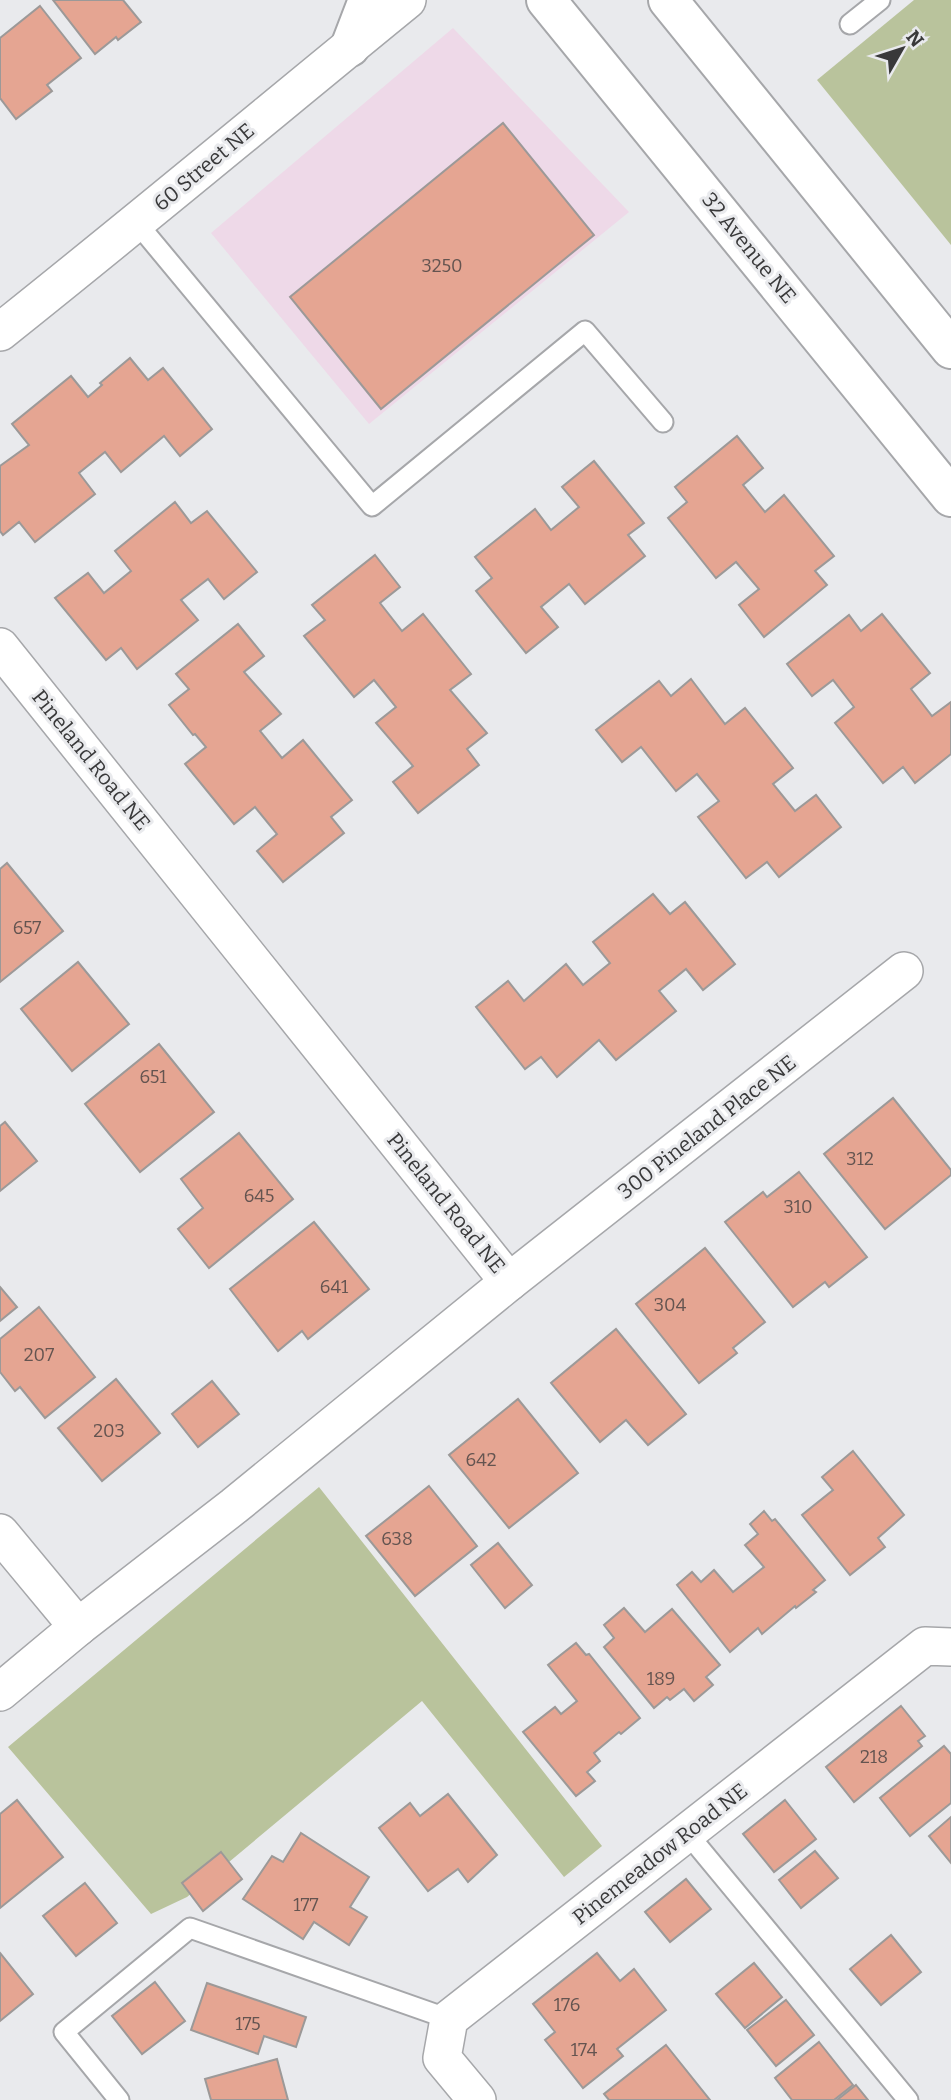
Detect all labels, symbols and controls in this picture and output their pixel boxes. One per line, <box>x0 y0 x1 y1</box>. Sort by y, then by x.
north arrow <box>867 14 937 84</box>
text: N <box>901 26 929 52</box>
street label: 60 Street NE <box>148 117 260 217</box>
street label: 32 Avenue NE <box>696 187 802 309</box>
house number: 3250 <box>421 255 463 277</box>
street label: Pineland Road NE <box>26 684 156 836</box>
house number: 657 <box>13 917 41 939</box>
street label: 300 Pineland Place NE <box>613 1049 801 1205</box>
house number: 651 <box>140 1066 167 1088</box>
street label: Pineland Road NE <box>381 1127 511 1279</box>
house number: 312 <box>846 1148 874 1170</box>
house number: 645 <box>244 1185 274 1207</box>
house number: 310 <box>783 1196 813 1218</box>
house number: 641 <box>320 1276 349 1298</box>
house number: 304 <box>654 1294 687 1316</box>
house number: 207 <box>24 1344 54 1366</box>
house number: 203 <box>93 1420 125 1442</box>
house number: 642 <box>466 1449 496 1471</box>
house number: 638 <box>381 1528 413 1550</box>
house number: 189 <box>647 1668 675 1690</box>
house number: 218 <box>860 1746 888 1768</box>
street label: Pinemeadow Road NE <box>567 1778 753 1930</box>
house number: 177 <box>293 1894 319 1916</box>
house number: 176 <box>554 1994 580 2016</box>
house number: 175 <box>235 2013 261 2035</box>
house number: 174 <box>571 2039 598 2061</box>

